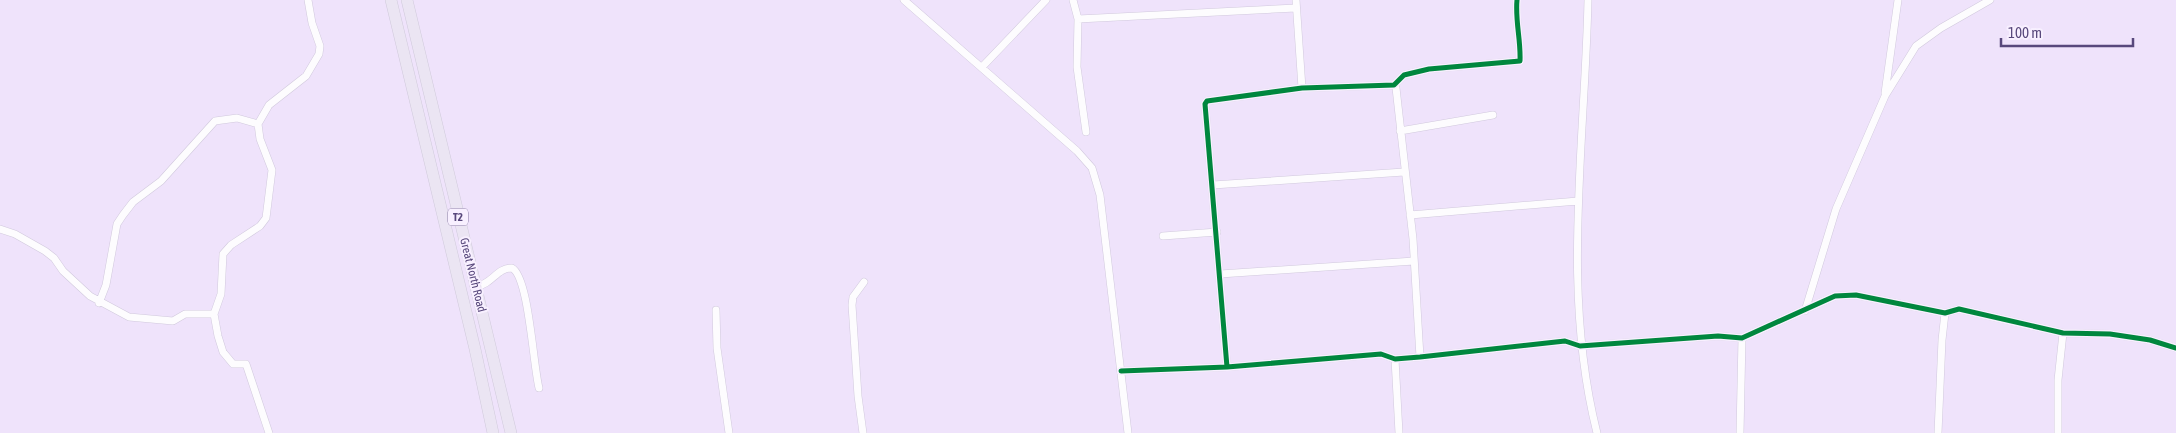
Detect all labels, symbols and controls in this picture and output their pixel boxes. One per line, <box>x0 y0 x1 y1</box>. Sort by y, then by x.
scale bar <box>2001 15 2134 47</box>
text: 100 m <box>2008 24 2042 41</box>
road number: T2 <box>448 208 468 226</box>
street label: Great North Road <box>457 236 489 314</box>

